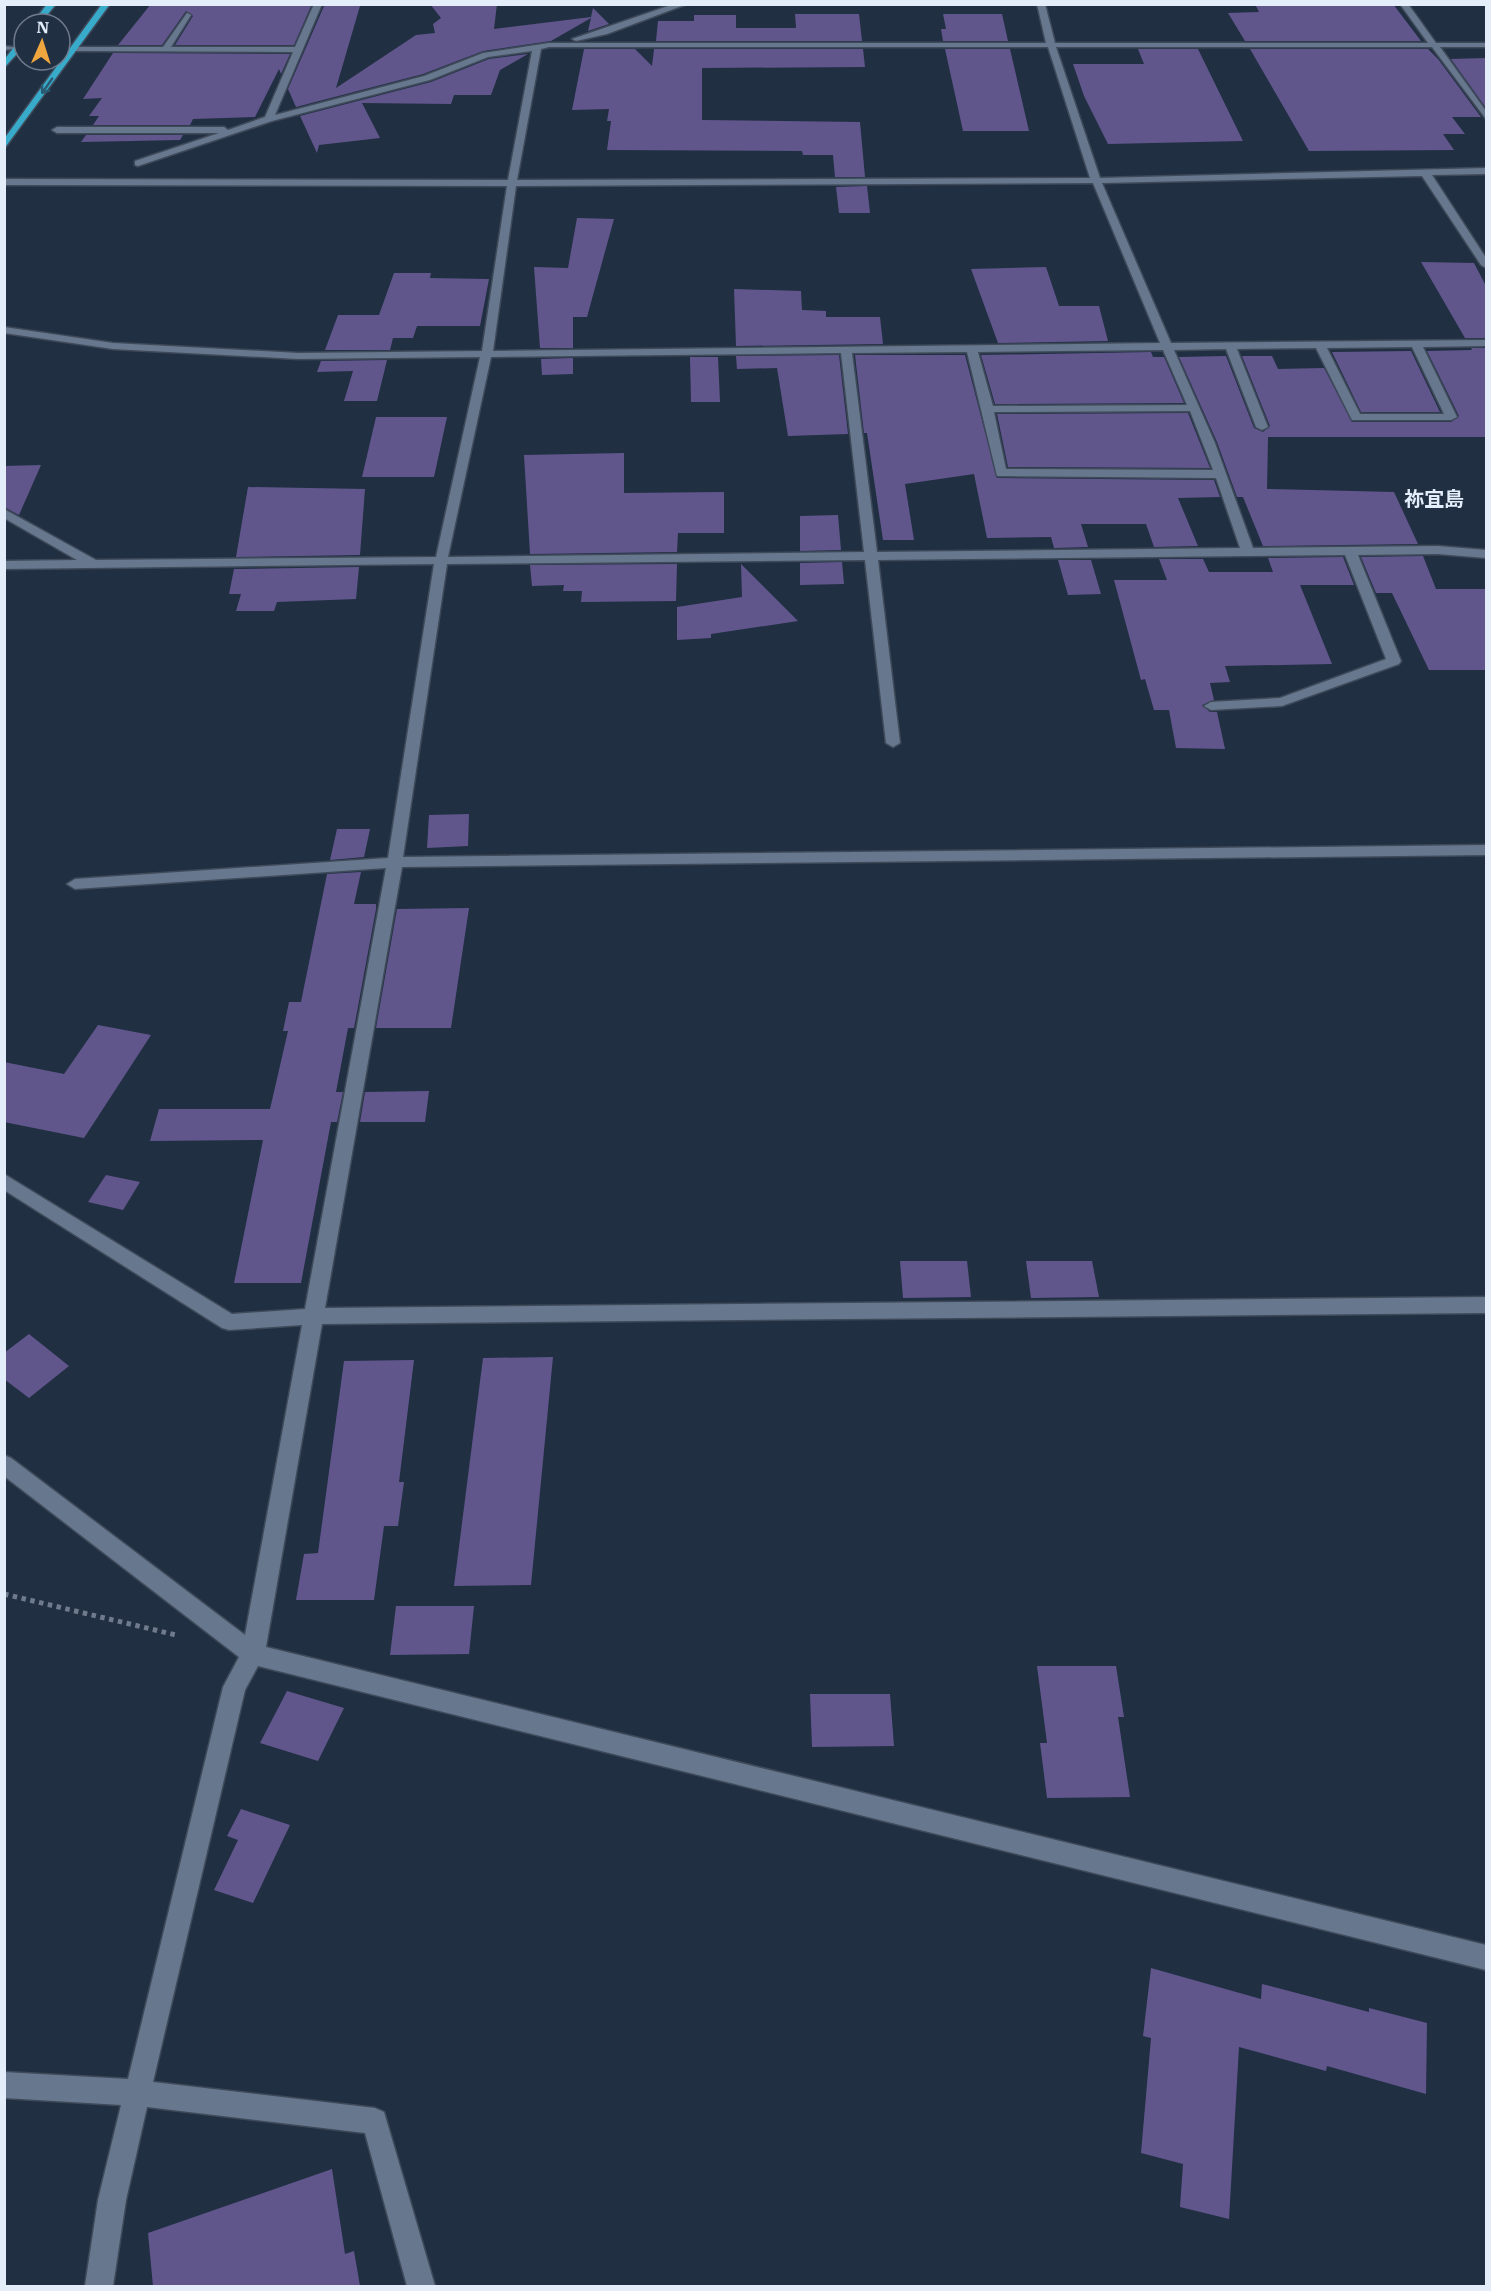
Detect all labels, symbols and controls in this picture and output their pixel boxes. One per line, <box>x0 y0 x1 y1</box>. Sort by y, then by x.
north arrow <box>12 12 72 72</box>
text: N <box>36 17 50 37</box>
one-way arrow <box>41 78 53 94</box>
district label: 祢宜島 <box>1404 485 1464 512</box>

